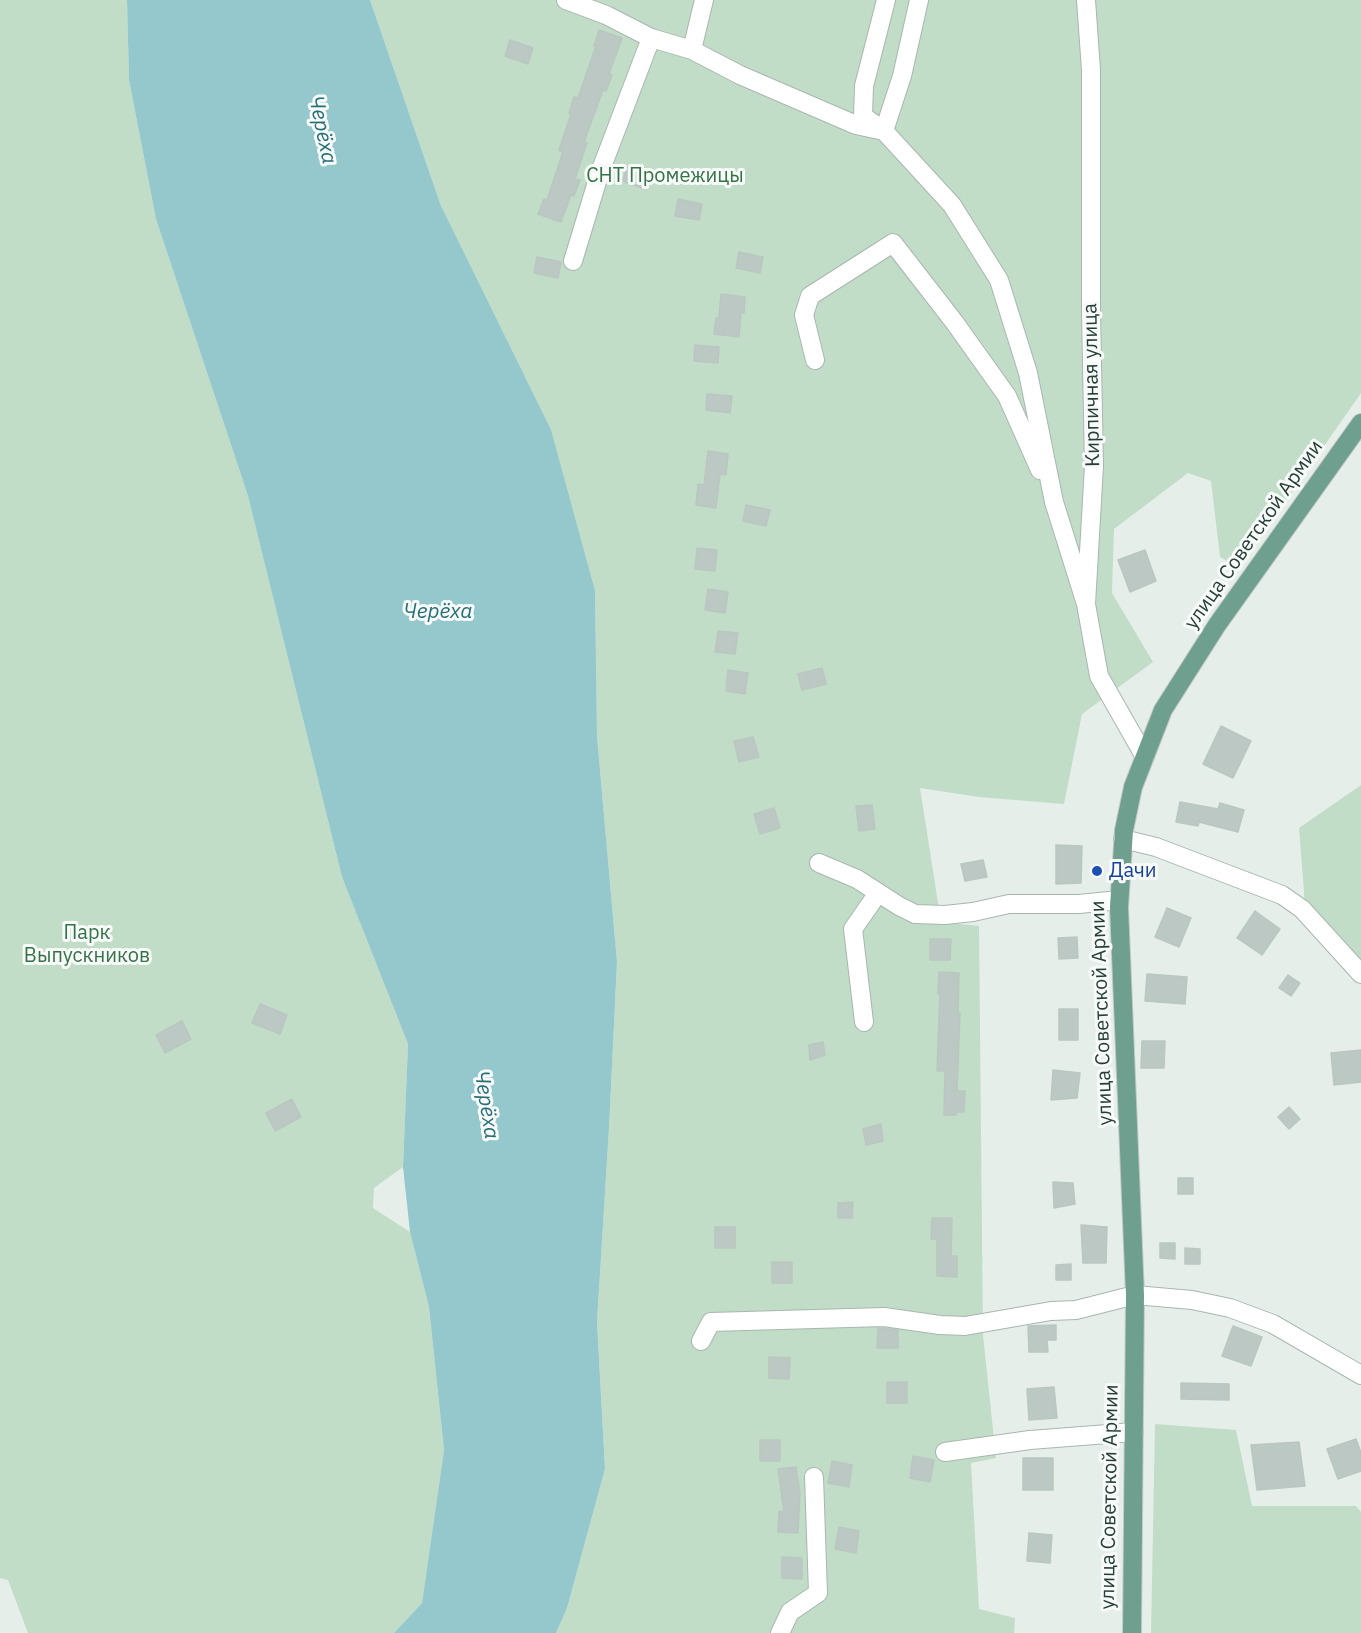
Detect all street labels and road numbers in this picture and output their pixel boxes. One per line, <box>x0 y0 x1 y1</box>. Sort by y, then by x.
street label: Кирпичная улица <box>1079 303 1105 467</box>
street label: улица Советской Армии <box>1180 436 1328 634</box>
street label: улица Советской Армии <box>1086 900 1118 1126</box>
street label: улица Советской Армии <box>1096 1384 1124 1610</box>

